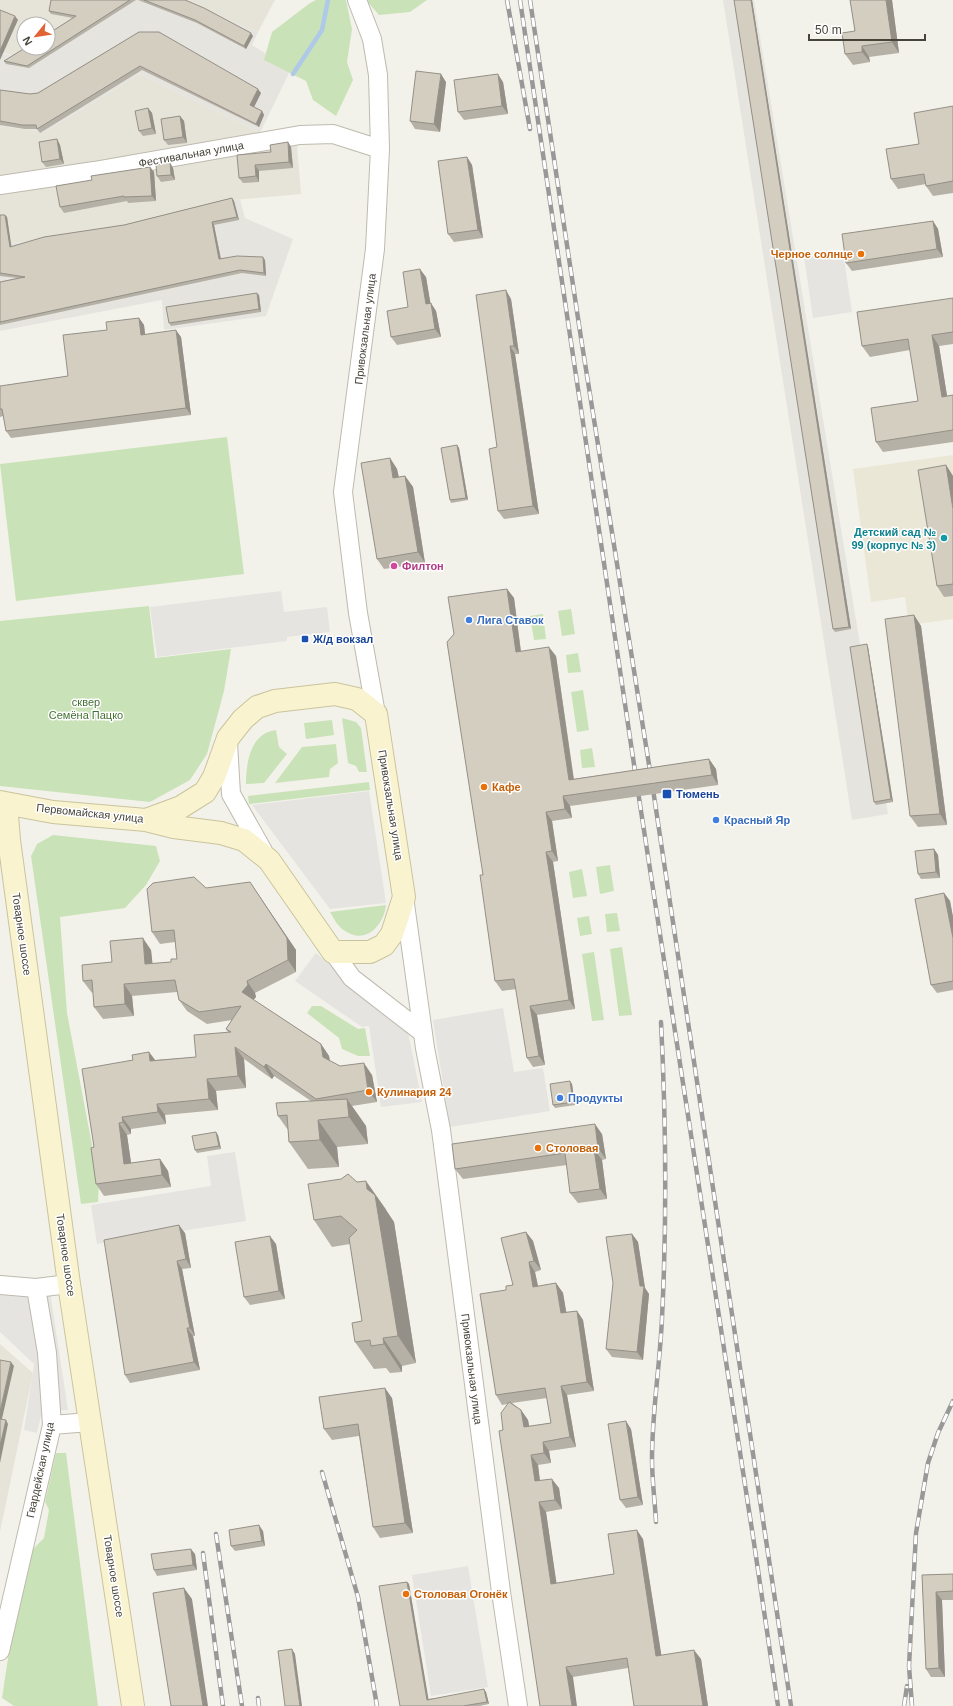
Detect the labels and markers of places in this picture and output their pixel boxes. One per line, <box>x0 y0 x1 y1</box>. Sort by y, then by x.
place label: Черное солнце <box>771 248 853 260</box>
marker: Черное солнце <box>856 249 866 259</box>
place label: Детский сад № 99 (корпус № 3) <box>851 526 936 551</box>
marker: Детский сад № 99 (корпус № 3) <box>939 533 949 543</box>
place label: Филтон <box>402 560 444 572</box>
marker: Филтон <box>389 561 399 571</box>
place label: Лига Ставок <box>477 614 544 626</box>
marker: Лига Ставок <box>464 615 474 625</box>
place label: Ж/д вокзал <box>312 633 373 645</box>
marker: Ж/д вокзал <box>300 634 310 644</box>
place label: Кафе <box>492 781 521 793</box>
marker: Кафе <box>479 782 489 792</box>
marker: Тюмень <box>661 788 673 800</box>
place label: Тюмень <box>676 788 720 800</box>
place label: Красный Яр <box>724 814 790 826</box>
marker: Красный Яр <box>711 815 721 825</box>
place label: Кулинария 24 <box>377 1086 452 1098</box>
marker: Кулинария 24 <box>364 1087 374 1097</box>
place label: Продукты <box>568 1092 623 1104</box>
marker: Продукты <box>555 1093 565 1103</box>
place label: Столовая <box>546 1142 598 1154</box>
marker: Столовая <box>533 1143 543 1153</box>
place label: Столовая Огонёк <box>414 1588 508 1600</box>
marker: Столовая Огонёк <box>401 1589 411 1599</box>

